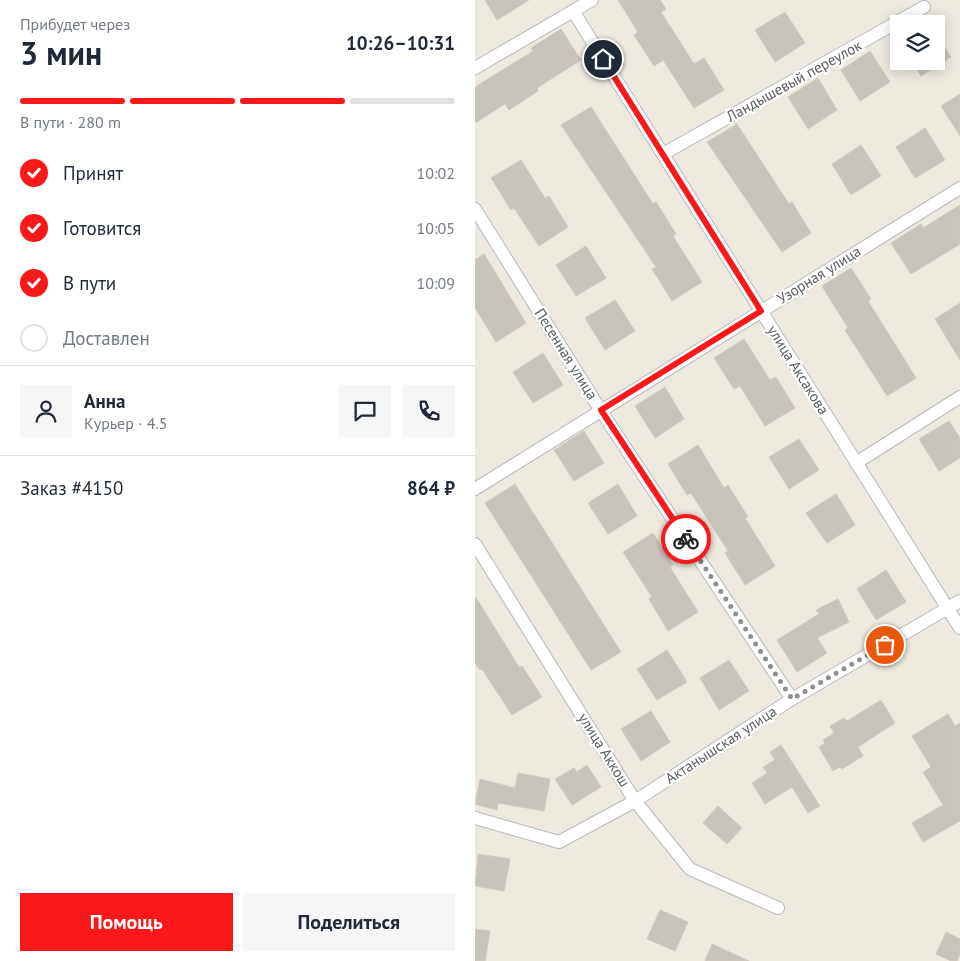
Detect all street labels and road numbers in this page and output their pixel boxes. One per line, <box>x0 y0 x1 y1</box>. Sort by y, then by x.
street label: Ландышевый переулок <box>722 35 865 126</box>
street label: Узорная улица <box>773 241 864 308</box>
street label: Песенная улица <box>531 304 602 403</box>
street label: улица Аксакова <box>763 322 833 418</box>
street label: Актанышская улица <box>661 701 780 788</box>
street label: улица Аккош <box>574 709 635 790</box>

